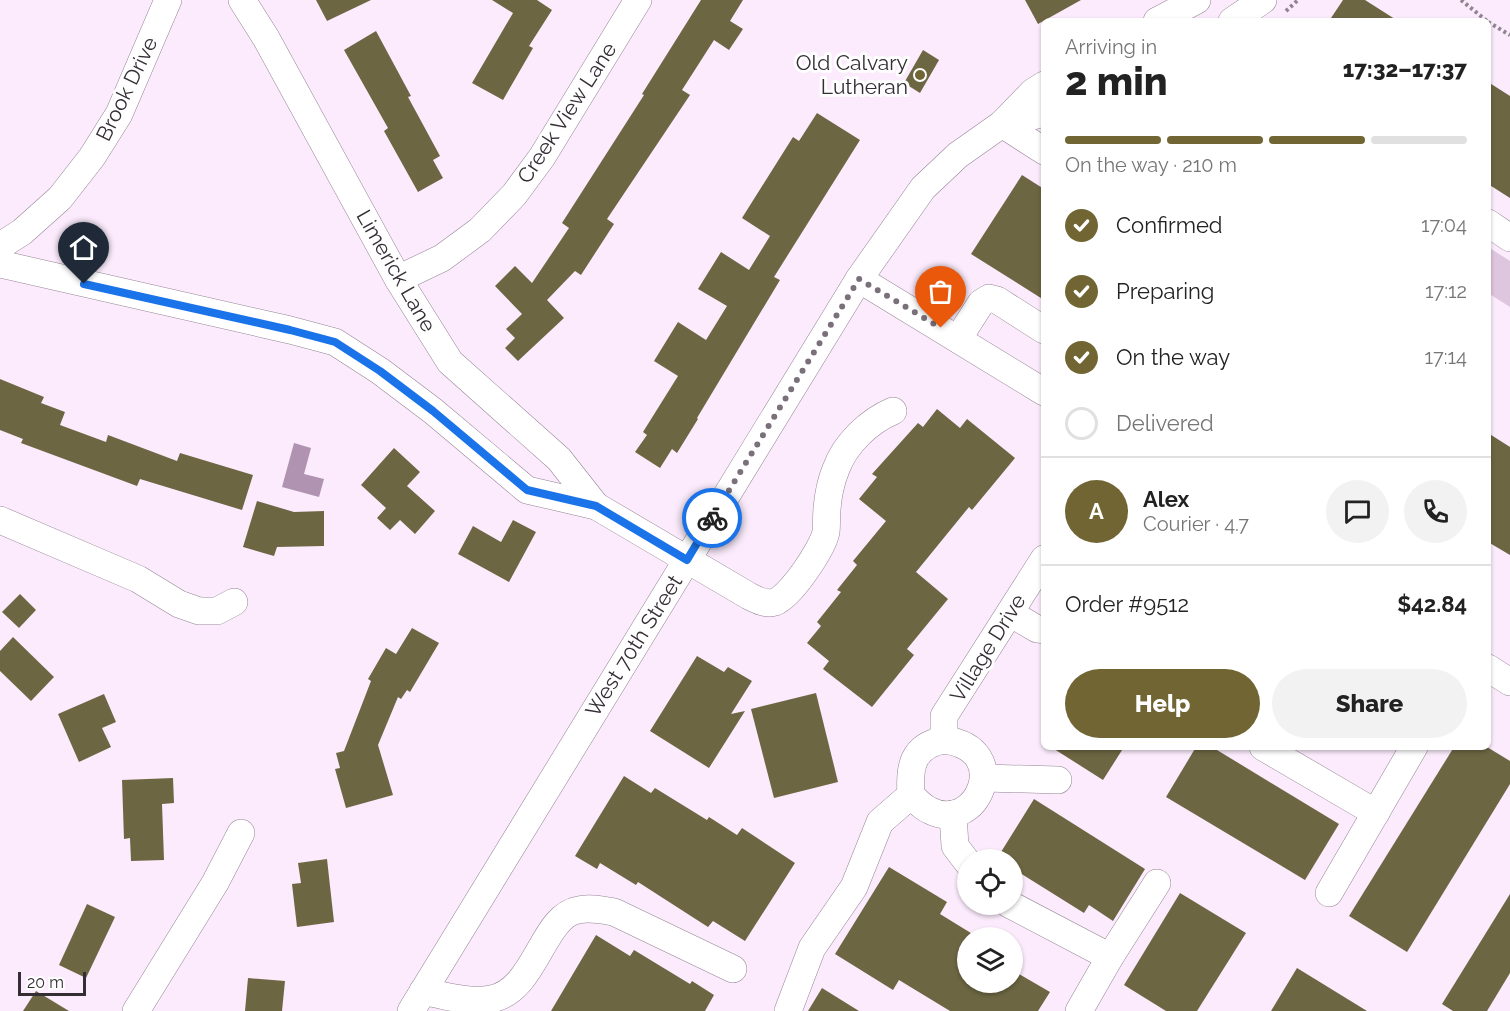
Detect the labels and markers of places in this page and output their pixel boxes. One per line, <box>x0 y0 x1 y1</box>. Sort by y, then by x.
place label: Old Calvary Lutheran <box>796 50 908 99</box>
marker: Old Calvary Lutheran <box>913 68 927 82</box>
pin <box>58 222 109 284</box>
pin <box>915 266 966 328</box>

